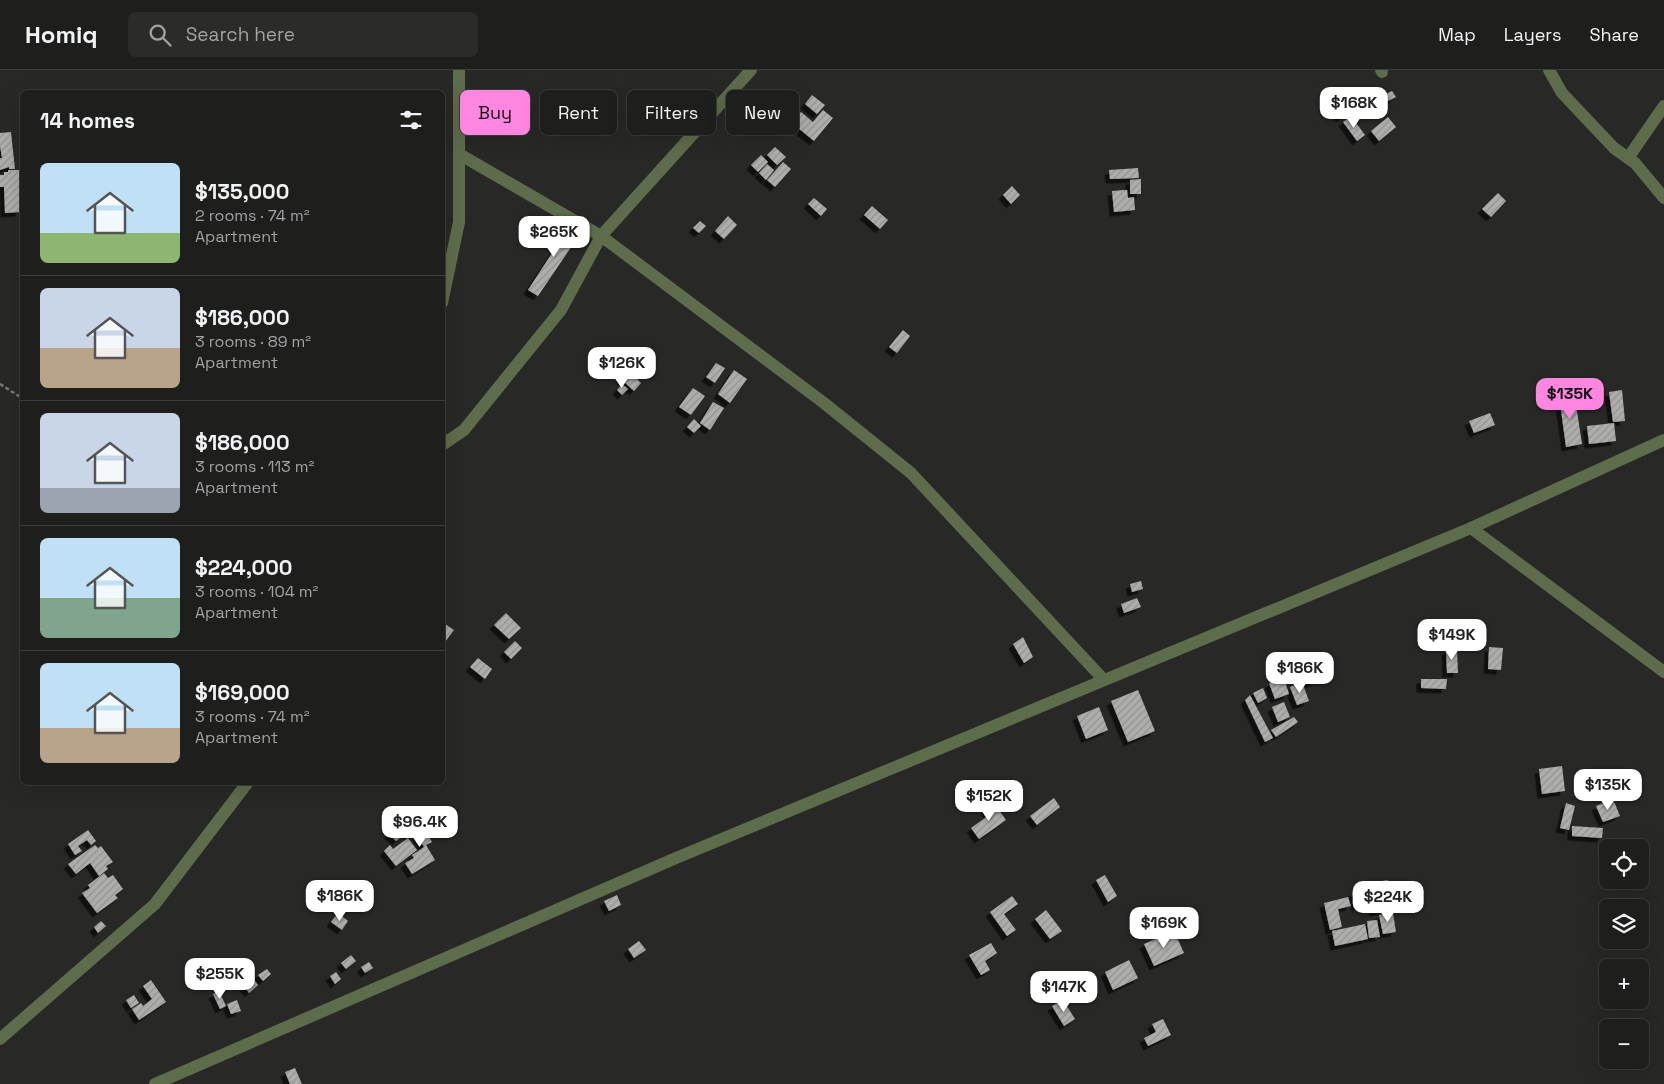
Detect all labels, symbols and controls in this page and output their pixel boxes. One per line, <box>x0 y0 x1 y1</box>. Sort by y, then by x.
search box <box>128 12 478 57</box>
text: Homiq <box>25 19 98 50</box>
icon: search <box>146 21 174 49</box>
text: Search here <box>186 22 295 47</box>
text: Map <box>1438 23 1476 46</box>
text: Layers <box>1504 23 1561 46</box>
text: Share <box>1589 23 1639 46</box>
pin: $168K <box>1319 87 1389 129</box>
chip: Buy <box>460 90 530 135</box>
chip: Rent <box>540 90 617 135</box>
chip: Filters <box>627 90 716 135</box>
chip: New <box>726 90 799 135</box>
text: $168K <box>1331 92 1377 113</box>
icon: filters <box>397 106 425 134</box>
text: 14 homes <box>40 107 135 134</box>
text: $135,000 <box>195 178 289 205</box>
icon: home <box>80 183 140 243</box>
text: 2 rooms · 74 m² <box>195 205 310 226</box>
pin: $265K <box>519 216 589 258</box>
text: $265K <box>530 221 578 242</box>
text: Apartment <box>195 226 278 247</box>
text: $186,000 <box>195 304 290 331</box>
icon: home <box>80 308 140 368</box>
text: 3 rooms · 89 m² <box>195 331 311 352</box>
pin: $126K <box>587 346 657 389</box>
text: Apartment <box>195 352 278 373</box>
text: $126K <box>599 352 645 373</box>
pin: $135K <box>1535 378 1605 420</box>
text: $135K <box>1547 383 1593 404</box>
text: $186,000 <box>195 429 290 456</box>
icon: home <box>80 433 140 493</box>
text: 3 rooms · 113 m² <box>195 456 314 477</box>
text: Apartment <box>195 477 278 498</box>
text: $224,000 <box>195 554 292 581</box>
icon: home <box>80 558 140 618</box>
text: 3 rooms · 104 m² <box>195 581 318 602</box>
text: Apartment <box>195 602 278 623</box>
pin: $149K <box>1417 618 1487 661</box>
text: $149K <box>1428 624 1476 645</box>
pin: $186K <box>1265 652 1335 694</box>
text: $186K <box>1277 657 1323 678</box>
text: $169,000 <box>195 679 290 706</box>
icon: home <box>80 683 140 743</box>
text: 3 rooms · 74 m² <box>195 706 310 727</box>
text: Apartment <box>195 727 278 748</box>
pin: $135K <box>1573 768 1643 811</box>
text: $135K <box>1585 774 1631 795</box>
pin: $152K <box>954 780 1024 822</box>
text: $152K <box>966 785 1012 806</box>
pin: $96.4K <box>379 806 461 848</box>
text: $96.4K <box>393 811 447 832</box>
map controls <box>1599 839 1649 1069</box>
button: locate <box>1599 839 1649 889</box>
pin: $186K <box>305 880 375 922</box>
pin: $224K <box>1353 880 1423 923</box>
text: $186K <box>317 885 363 906</box>
text: $224K <box>1364 886 1412 907</box>
button: layers <box>1599 899 1649 949</box>
pin: $169K <box>1129 906 1199 949</box>
text: $169K <box>1141 912 1187 933</box>
pin: $255K <box>185 958 255 1000</box>
button: + <box>1599 959 1649 1009</box>
text: $255K <box>196 963 244 984</box>
pin: $147K <box>1029 970 1099 1013</box>
text: $147K <box>1041 976 1087 997</box>
button: − <box>1599 1019 1649 1069</box>

